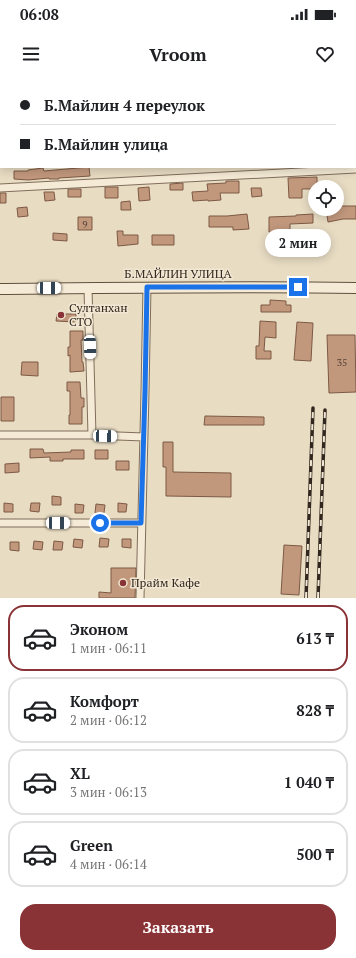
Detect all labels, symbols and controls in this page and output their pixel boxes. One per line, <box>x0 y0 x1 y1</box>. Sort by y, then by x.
text: 06:08 <box>20 4 59 24</box>
text: Vroom <box>149 42 207 66</box>
icon: menu <box>20 43 42 65</box>
icon: heart <box>314 43 336 65</box>
text: Б.Майлин 4 переулок <box>44 95 205 115</box>
text: Б.Майлин улица <box>44 134 168 154</box>
map controls <box>308 180 344 216</box>
button: locate <box>308 180 344 216</box>
house number: 9 <box>82 218 88 231</box>
callout: 2 мин <box>265 229 331 257</box>
text: 2 мин <box>279 234 317 252</box>
street label: Б.МАЙЛИН УЛИЦА <box>124 266 232 281</box>
route end <box>289 278 307 296</box>
car <box>37 282 61 294</box>
place label: Султанхан СТО <box>69 300 128 329</box>
marker: Султанхан СТО <box>56 310 66 320</box>
car <box>84 335 96 359</box>
house number: 35 <box>337 356 347 369</box>
car <box>93 430 117 442</box>
route start <box>91 514 109 532</box>
car <box>46 517 70 529</box>
place label: Прайм Кафе <box>131 575 200 590</box>
marker: Прайм Кафе <box>118 578 128 588</box>
text: Эконом <box>70 619 128 639</box>
icon: car <box>22 620 58 656</box>
text: 613 ₸ <box>296 628 334 648</box>
text: 1 мин · 06:11 <box>70 639 147 657</box>
text: Комфорт <box>70 691 139 711</box>
icon: car <box>22 692 58 728</box>
text: 828 ₸ <box>296 700 334 720</box>
text: 2 мин · 06:12 <box>70 711 147 729</box>
text: XL <box>70 763 90 783</box>
icon: car <box>22 764 58 800</box>
text: 1 040 ₸ <box>284 772 334 792</box>
text: 3 мин · 06:13 <box>70 783 147 801</box>
text: Green <box>70 835 113 855</box>
icon: car <box>22 836 58 872</box>
text: 500 ₸ <box>296 844 334 864</box>
text: 4 мин · 06:14 <box>70 855 147 873</box>
button: Заказать <box>20 904 336 950</box>

